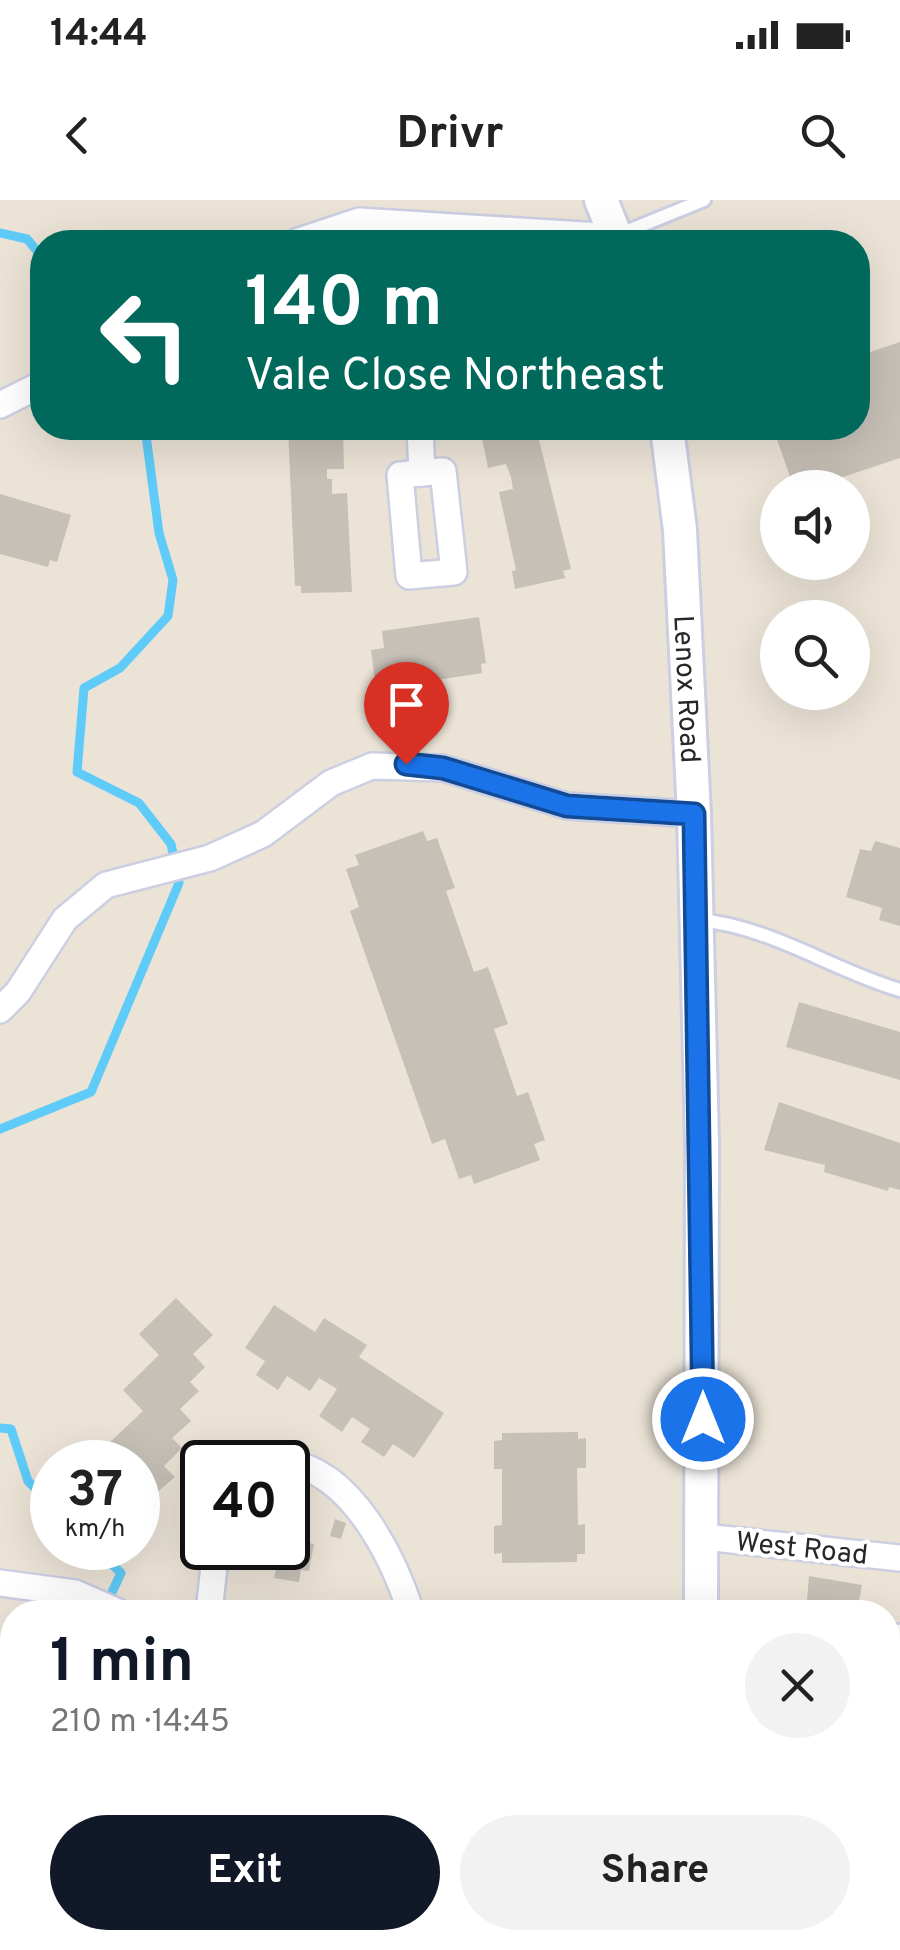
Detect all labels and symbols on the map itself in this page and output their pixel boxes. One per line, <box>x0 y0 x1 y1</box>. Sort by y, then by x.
street label: Lenox Road <box>663 614 706 764</box>
pin <box>364 662 449 765</box>
position arrow <box>651 1367 755 1471</box>
speed limit sign: 40 <box>180 1440 310 1570</box>
street label: West Road <box>734 1525 870 1575</box>

